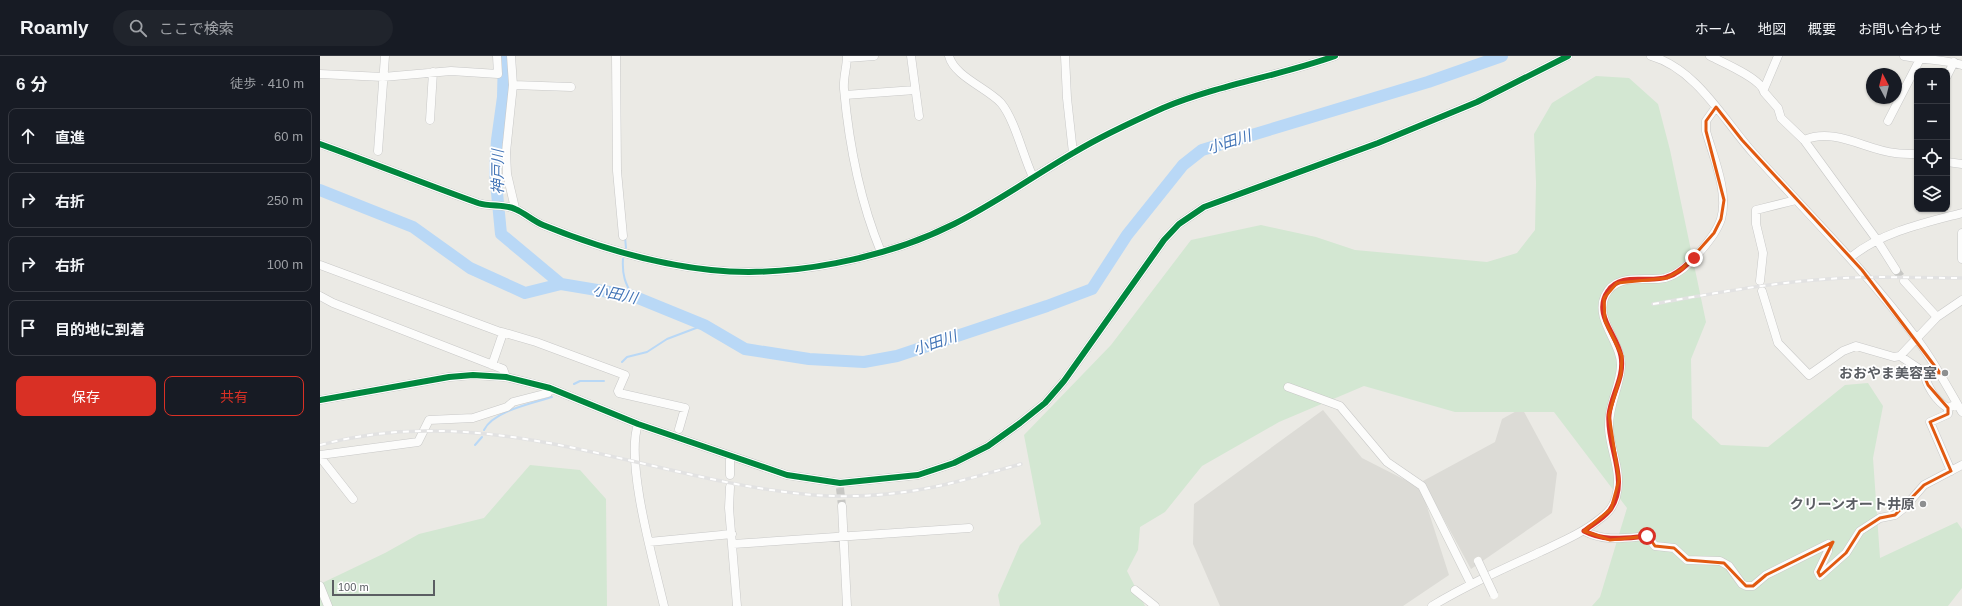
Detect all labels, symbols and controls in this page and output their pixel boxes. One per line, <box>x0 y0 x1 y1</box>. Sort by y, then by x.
search box <box>113 10 393 46</box>
text: Roamly <box>20 17 89 38</box>
icon: search <box>127 17 149 39</box>
text: ここで検索 <box>159 20 234 37</box>
text: ホーム <box>1694 21 1736 37</box>
text: 地図 <box>1758 21 1786 37</box>
text: 概要 <box>1808 21 1836 37</box>
text: お問い合わせ <box>1858 21 1942 37</box>
north arrow <box>1866 68 1902 104</box>
map controls <box>1914 68 1950 212</box>
button: + <box>1914 68 1950 104</box>
text: 6 分 <box>16 75 47 94</box>
text: 徒歩 · 410 m <box>230 76 304 91</box>
button: − <box>1914 104 1950 140</box>
icon: ahead <box>17 125 39 147</box>
water label: 小田川 <box>1205 126 1255 157</box>
text: 直進 <box>55 129 85 146</box>
text: 60 m <box>274 129 303 144</box>
button: locate <box>1914 140 1950 176</box>
water label: 神戸川 <box>489 148 506 195</box>
button: layers <box>1914 176 1950 212</box>
icon: right <box>17 189 39 211</box>
text: 右折 <box>55 193 85 210</box>
text: 250 m <box>267 193 303 208</box>
route end <box>1685 249 1703 267</box>
icon: right <box>17 253 39 275</box>
text: 右折 <box>55 257 85 274</box>
text: 100 m <box>267 257 303 272</box>
water label: 小田川 <box>591 281 641 307</box>
icon: arrive <box>17 317 39 339</box>
text: 目的地に到着 <box>55 321 145 338</box>
water label: 小田川 <box>911 327 961 358</box>
place label: おおやま美容室 <box>1839 365 1937 381</box>
marker: おおやま美容室 <box>1940 368 1950 378</box>
button: 保存 <box>16 376 156 416</box>
button: 共有 <box>164 376 304 416</box>
place label: クリーンオート井原 <box>1790 496 1915 512</box>
marker: クリーンオート井原 <box>1918 499 1928 509</box>
route start <box>1638 527 1656 545</box>
scale bar <box>332 578 435 597</box>
text: 100 m <box>338 581 369 593</box>

